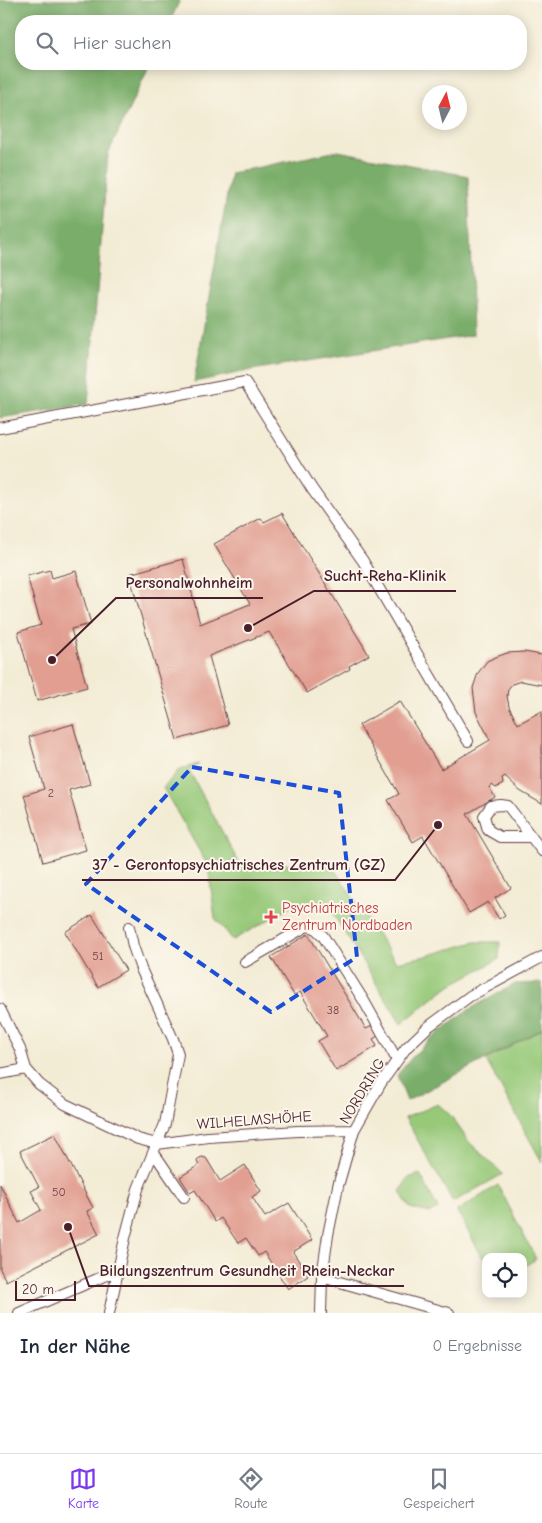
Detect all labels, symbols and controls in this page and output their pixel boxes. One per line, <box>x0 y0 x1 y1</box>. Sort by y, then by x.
search box <box>15 15 527 70</box>
icon: search <box>33 29 61 57</box>
text: Hier suchen <box>73 32 171 54</box>
north arrow <box>422 85 467 130</box>
callout: Sucht-Reha-Klinik <box>314 560 456 591</box>
callout: Personalwohnheim <box>116 567 263 598</box>
text: Sucht-Reha-Klinik <box>324 567 446 585</box>
text: Personalwohnheim <box>125 574 253 592</box>
house number: 2 <box>48 786 54 800</box>
callout: 37 - Gerontopsychiatrisches Zentrum (GZ) <box>82 849 395 880</box>
text: 37 - Gerontopsychiatrisches Zentrum (GZ) <box>92 856 386 874</box>
place label: Psychiatrisches Zentrum Nordbaden <box>282 899 413 934</box>
marker: Psychiatrisches Zentrum Nordbaden <box>264 910 278 924</box>
house number: 51 <box>92 949 104 963</box>
house number: 38 <box>327 1003 339 1017</box>
street label: NORDRING <box>335 1055 389 1127</box>
street label: WILHELMSHÖHE <box>196 1107 312 1133</box>
house number: 50 <box>52 1185 66 1199</box>
map controls <box>482 1253 527 1298</box>
button: locate <box>482 1253 527 1298</box>
callout: Bildungszentrum Gesundheit Rhein-Neckar <box>89 1255 404 1286</box>
text: Bildungszentrum Gesundheit Rhein-Neckar <box>100 1262 395 1280</box>
scale bar <box>15 1278 76 1301</box>
text: 20 m <box>22 1281 54 1298</box>
text: In der Nähe <box>20 1334 130 1358</box>
text: 0 Ergebnisse <box>433 1337 522 1355</box>
tab: Karte <box>68 1465 99 1512</box>
tab: Route <box>234 1465 268 1512</box>
tab: Gespeichert <box>403 1465 474 1512</box>

